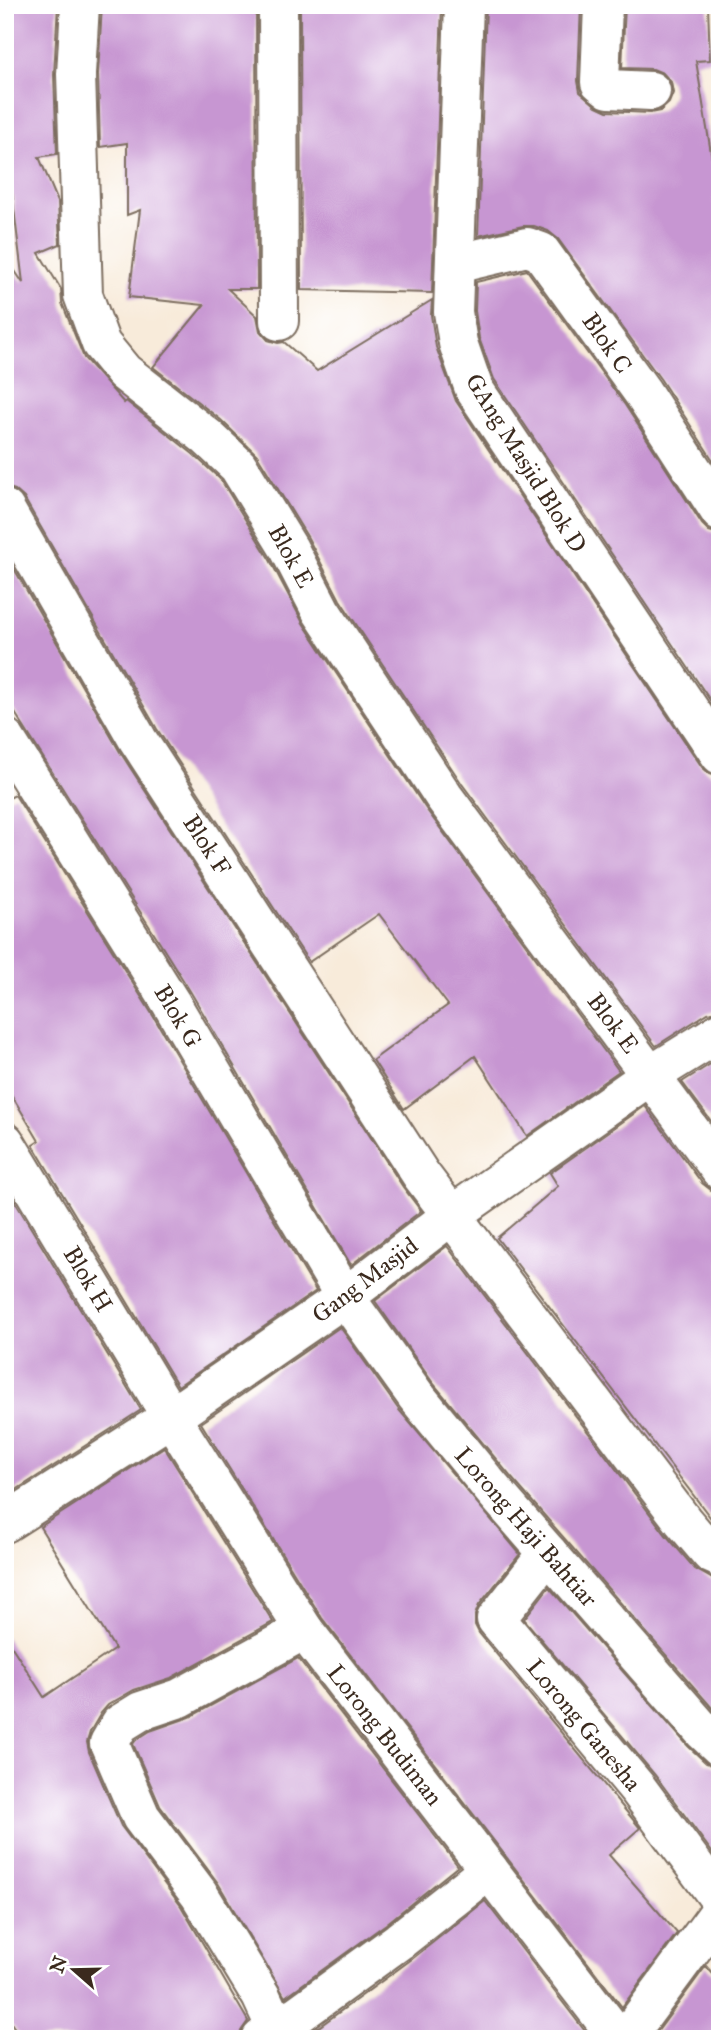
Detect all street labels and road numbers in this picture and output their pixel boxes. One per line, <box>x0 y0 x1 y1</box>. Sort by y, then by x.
street label: Blok C <box>575 307 639 379</box>
street label: GAng Masjid Blok D <box>459 368 593 558</box>
street label: Blok E <box>261 519 321 593</box>
street label: Blok F <box>176 809 238 881</box>
street label: Blok G <box>148 979 208 1053</box>
street label: Blok E <box>581 987 645 1059</box>
street label: Gang Masjid <box>306 1230 424 1330</box>
street label: Blok H <box>57 1241 119 1317</box>
street label: Lorong Haji Bahtiar <box>448 1441 604 1613</box>
street label: Lorong Ganesha <box>520 1653 649 1798</box>
street label: Lorong Budiman <box>321 1658 449 1812</box>

